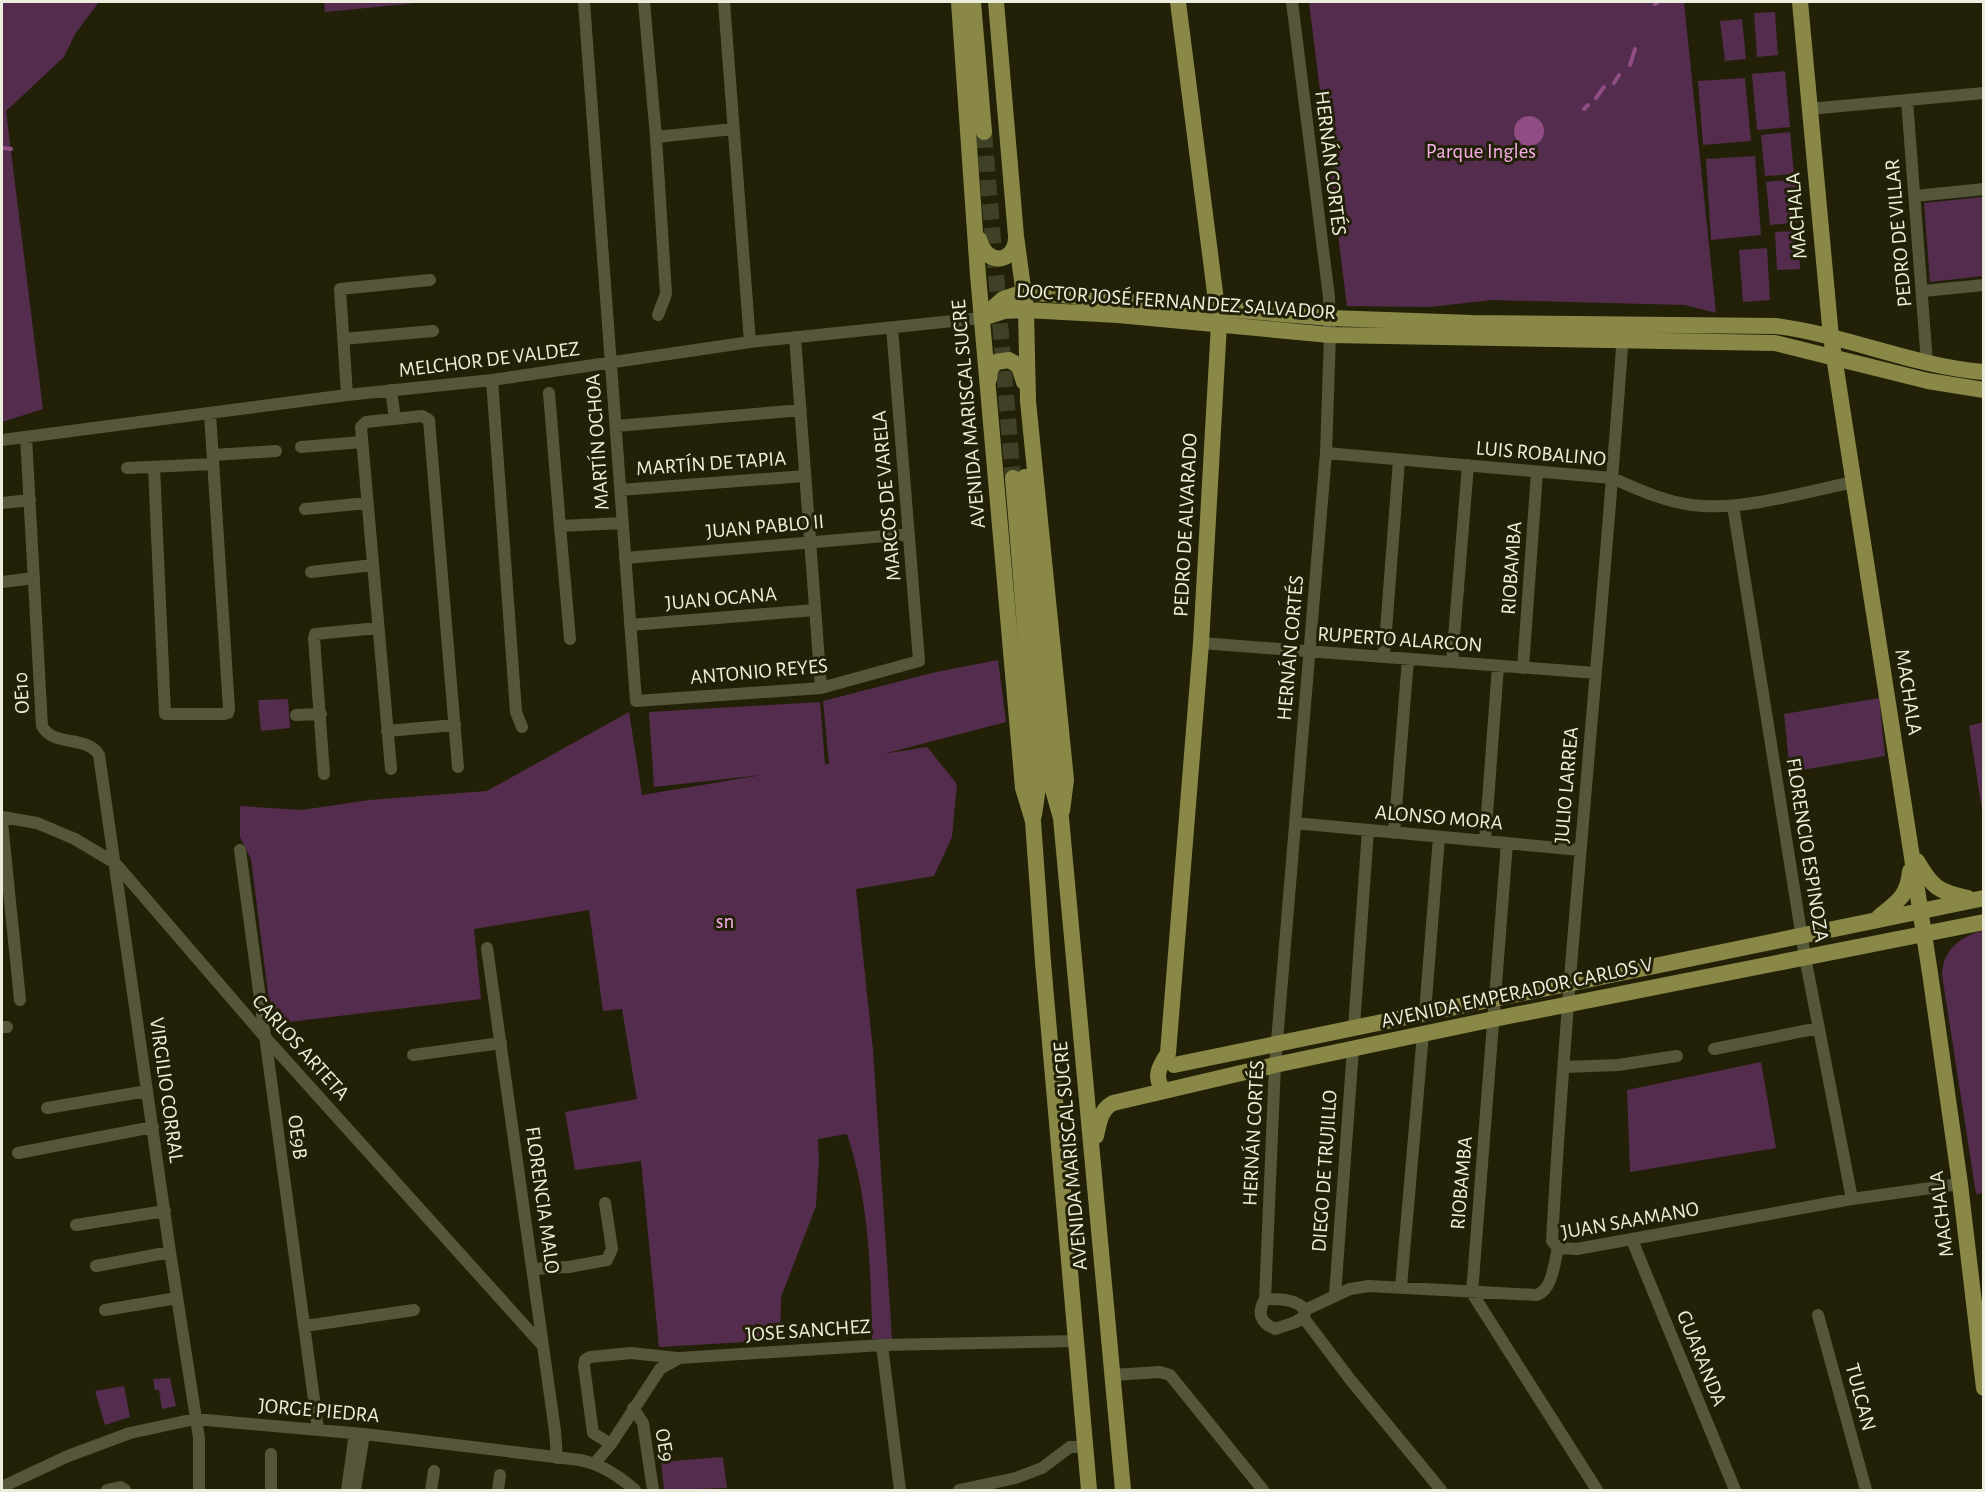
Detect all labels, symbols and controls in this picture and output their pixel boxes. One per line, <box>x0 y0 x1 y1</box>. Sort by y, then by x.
street label: HERNÁN CORTÉS <box>1311 89 1352 237</box>
park label: Parque Ingles <box>1426 141 1536 162</box>
street label: PEDRO DE VILLAR <box>1882 158 1915 308</box>
street label: MACHALA <box>1782 172 1811 260</box>
street label: DOCTOR JOSÉ FERNANDEZ SALVADOR <box>1015 278 1337 323</box>
street label: AVENIDA MARISCAL SUCRE <box>948 299 989 529</box>
street label: MELCHOR DE VALDEZ <box>397 338 581 381</box>
street label: MARTÍN OCHOA <box>580 373 613 511</box>
street label: MARCOS DE VARELA <box>869 410 904 582</box>
street label: PEDRO DE ALVARADO <box>1170 433 1201 617</box>
street label: LUIS ROBALINO <box>1475 437 1607 470</box>
street label: MARTÍN DE TAPIA <box>635 446 787 479</box>
street label: JUAN PABLO II <box>705 511 825 542</box>
street label: RIOBAMBA <box>1498 521 1525 615</box>
street label: HERNÁN CORTÉS <box>1272 574 1307 722</box>
street label: JUAN OCANA <box>664 583 778 614</box>
street label: RUPERTO ALARCON <box>1317 623 1483 656</box>
street label: MACHALA <box>1891 648 1926 737</box>
street label: ANTONIO REYES <box>689 655 829 688</box>
street label: OE10 <box>10 672 33 714</box>
street label: JULIO LARREA <box>1551 726 1582 844</box>
street label: FLORENCIO ESPINOZA <box>1783 756 1832 944</box>
street label: ALONSO MORA <box>1374 801 1504 834</box>
park label: sn <box>716 911 734 932</box>
street label: AVENIDA EMPERADOR CARLOS V <box>1379 953 1655 1032</box>
street label: CARLOS ARTETA <box>248 990 353 1104</box>
street label: VIRGILIO CORRAL <box>146 1016 187 1164</box>
street label: AVENIDA MARISCAL SUCRE <box>1050 1041 1091 1271</box>
street label: HERNÁN CORTÉS <box>1237 1059 1268 1206</box>
street label: DIEGO DE TRUJILLO <box>1308 1089 1341 1253</box>
street label: OE9B <box>284 1114 311 1161</box>
street label: FLORENCIA MALO <box>522 1125 563 1275</box>
street label: RIOBAMBA <box>1447 1135 1476 1231</box>
street label: MACHALA <box>1926 1170 1957 1258</box>
street label: JUAN SAAMANO <box>1560 1198 1701 1243</box>
street label: GUARANDA <box>1673 1307 1730 1409</box>
street label: JOSE SANCHEZ <box>745 1316 871 1345</box>
street label: TULCAN <box>1841 1361 1880 1433</box>
street label: JORGE PIEDRA <box>258 1395 380 1426</box>
street label: OE9 <box>651 1427 678 1463</box>

